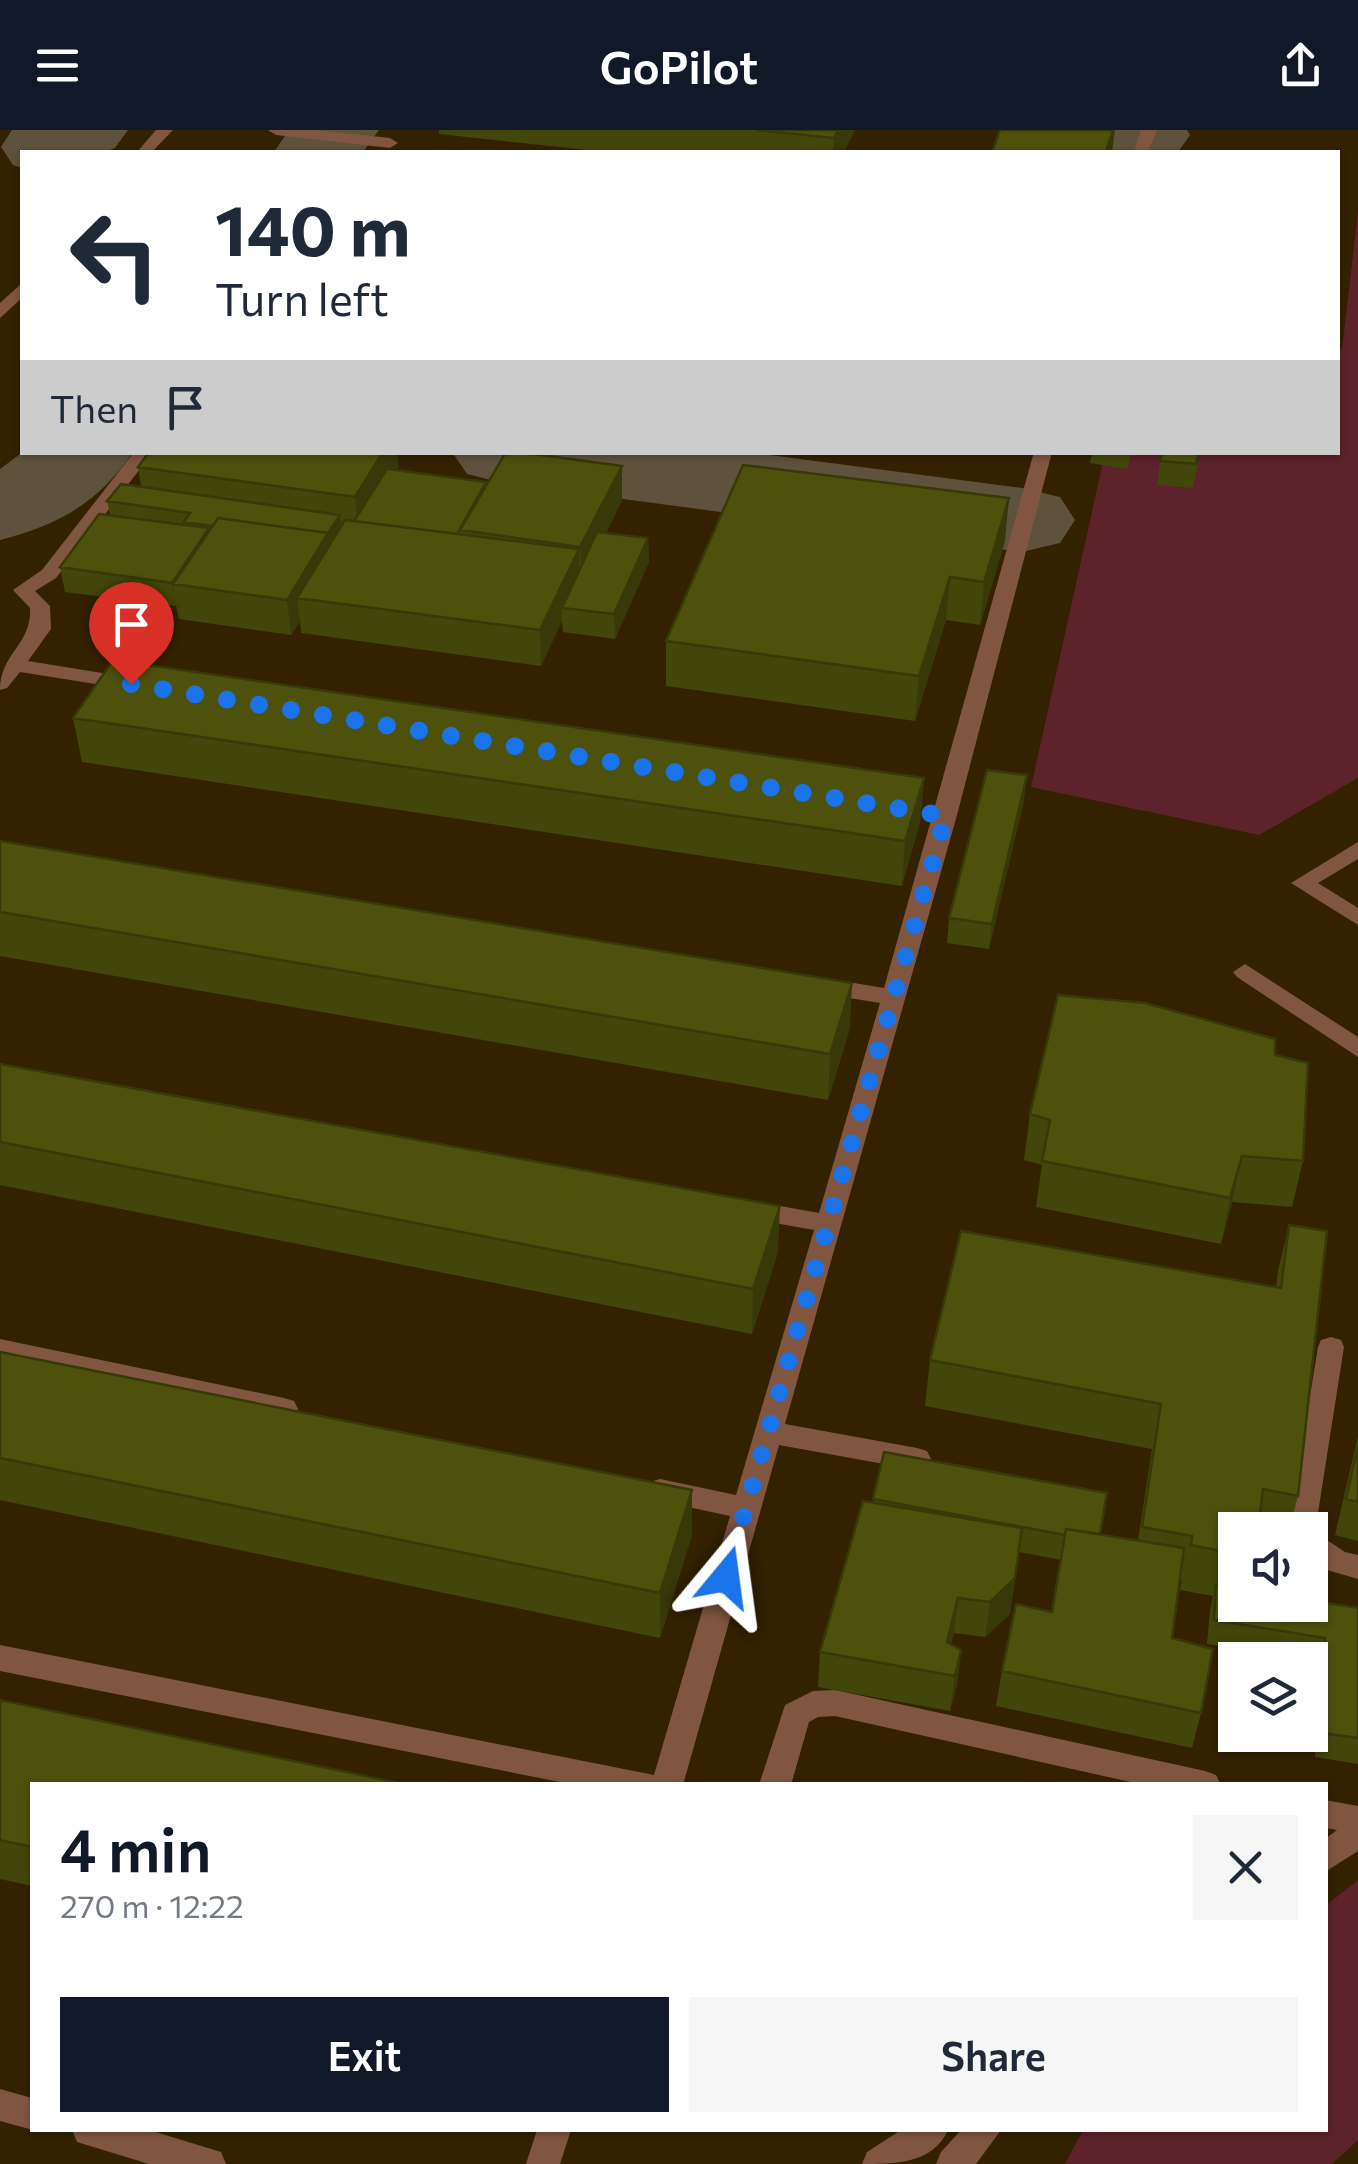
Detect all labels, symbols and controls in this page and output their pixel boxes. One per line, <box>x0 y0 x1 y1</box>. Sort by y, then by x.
icon: menu <box>30 38 85 93</box>
text: GoPilot <box>600 38 758 93</box>
icon: share <box>1273 38 1328 93</box>
text: 140 m <box>215 185 411 270</box>
icon: left <box>50 190 180 320</box>
text: Turn left <box>215 270 389 325</box>
icon: arrive <box>158 380 213 435</box>
text: Then <box>50 384 138 431</box>
pin <box>89 582 174 685</box>
icon: arrive <box>104 597 159 652</box>
map controls <box>1218 1512 1328 1752</box>
button: sound <box>1218 1512 1328 1622</box>
position arrow <box>674 1525 778 1629</box>
button: layers <box>1218 1642 1328 1752</box>
text: 4 min <box>60 1811 211 1884</box>
button: close <box>1193 1815 1298 1920</box>
text: 270 m · 12:22 <box>60 1885 244 1925</box>
button: Exit <box>60 1997 669 2112</box>
button: Share <box>689 1997 1298 2112</box>

